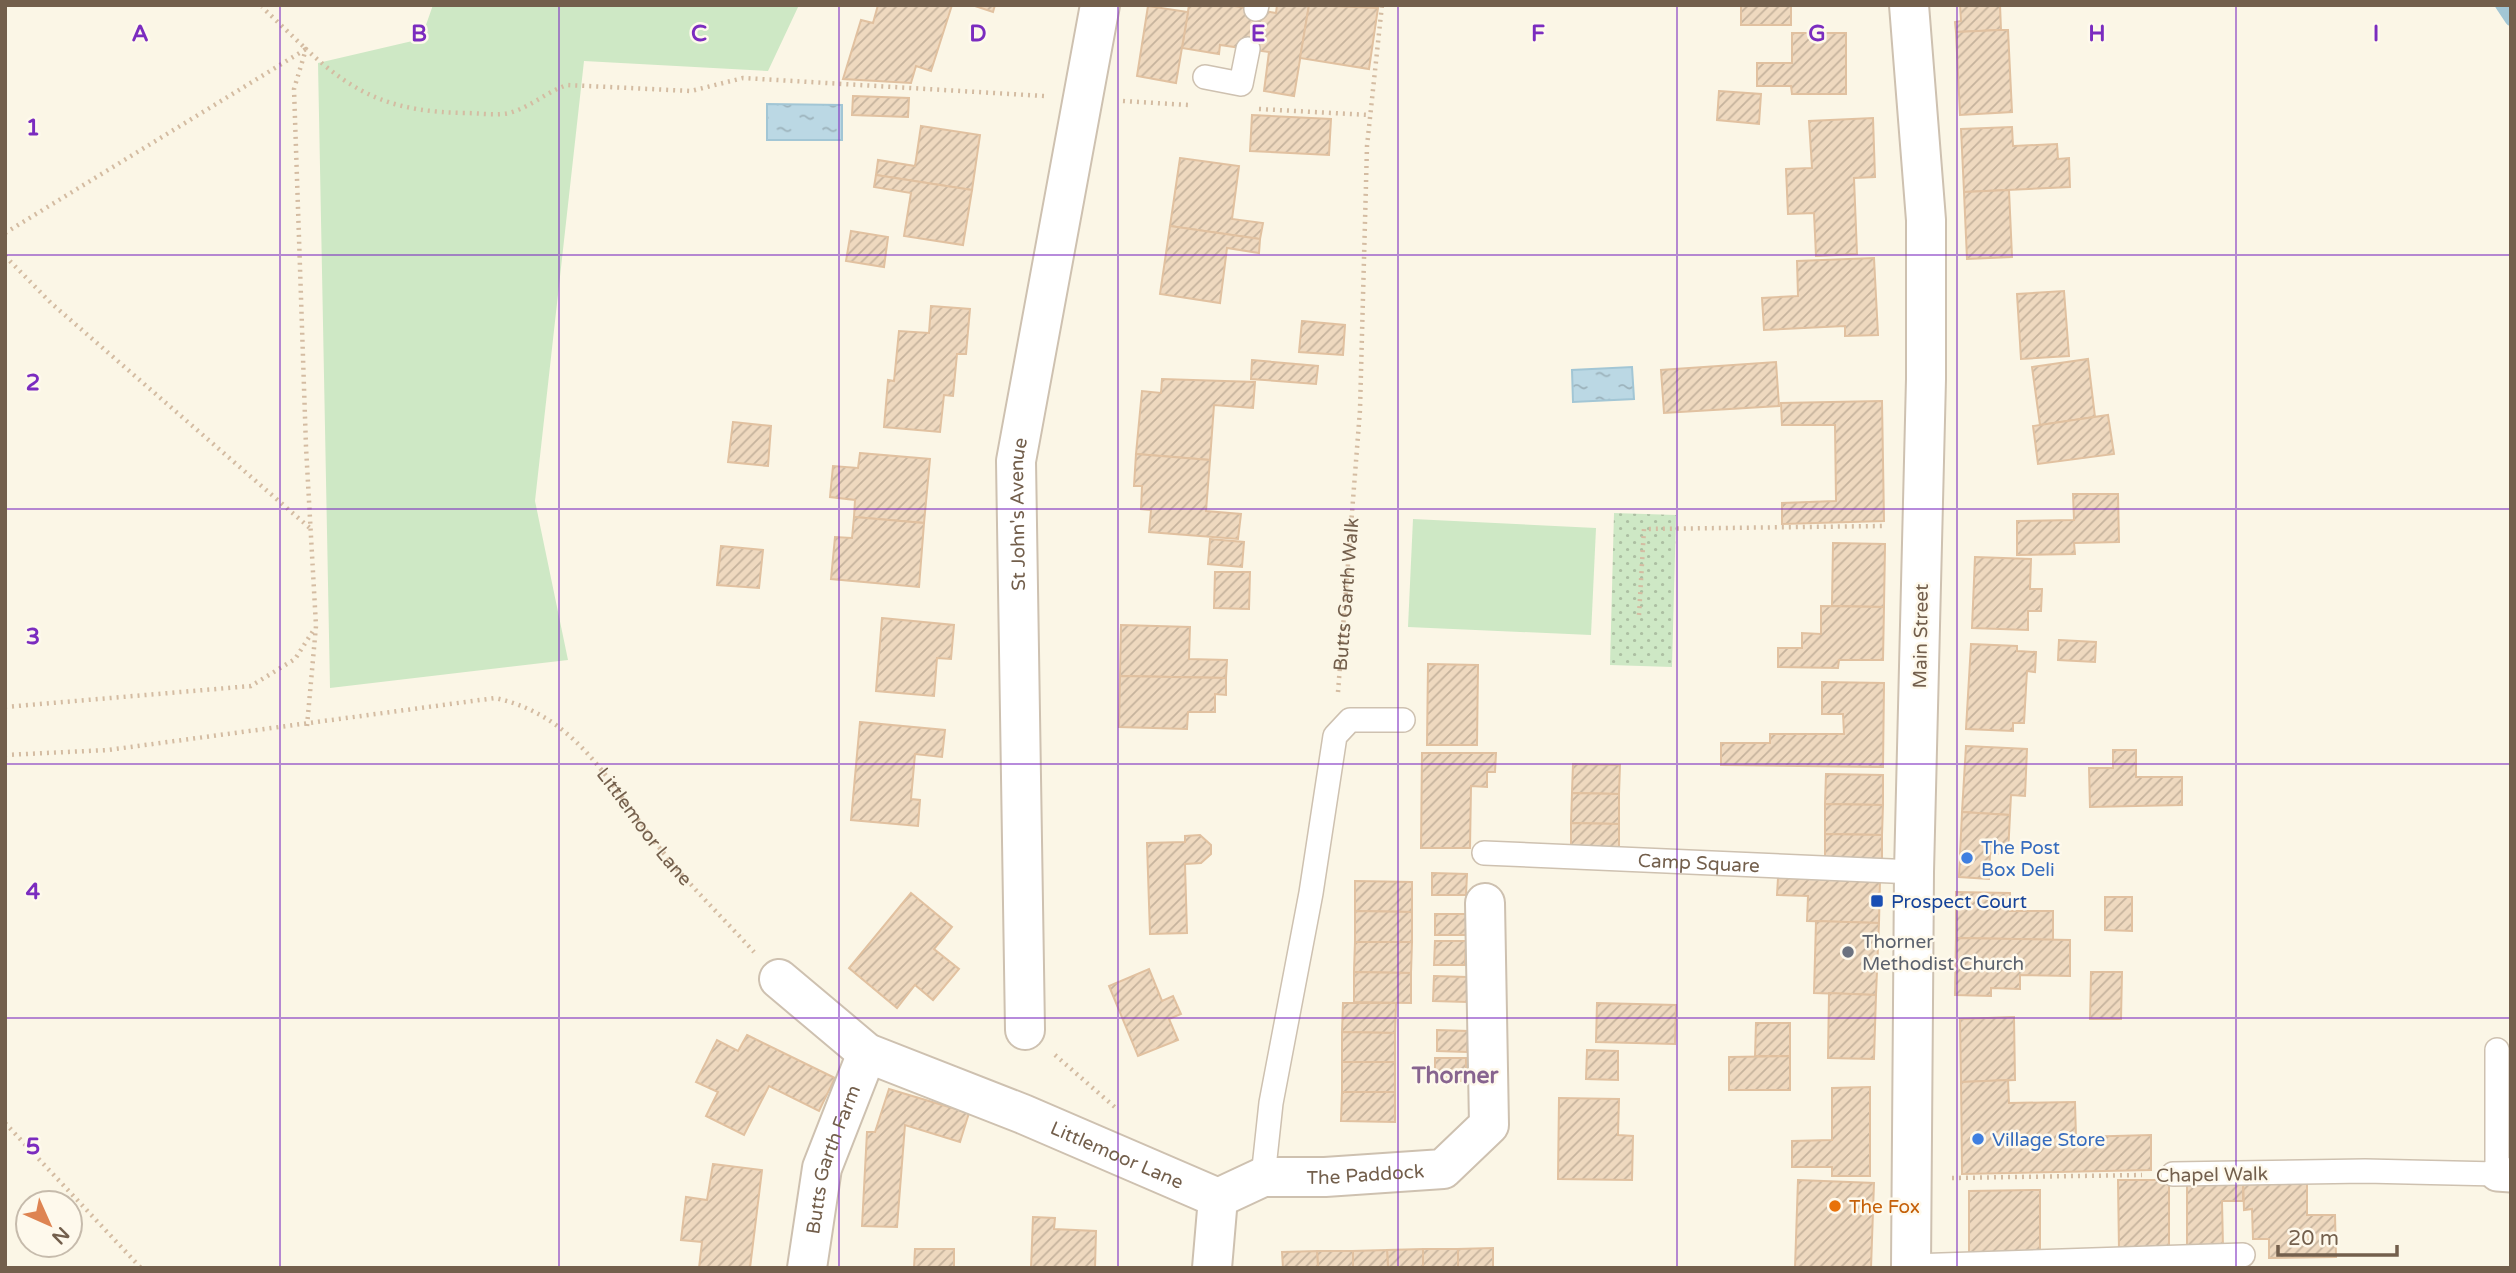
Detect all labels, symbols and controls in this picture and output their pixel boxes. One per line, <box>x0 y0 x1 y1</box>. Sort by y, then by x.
text: A <box>131 20 149 48</box>
text: B <box>411 20 427 48</box>
text: C <box>691 20 707 48</box>
text: D <box>969 20 987 48</box>
text: E <box>1251 20 1265 48</box>
text: F <box>1531 20 1545 48</box>
text: G <box>1808 20 1826 48</box>
text: H <box>2088 20 2106 48</box>
text: I <box>2373 20 2379 48</box>
text: 1 <box>26 114 40 142</box>
text: 2 <box>26 369 40 397</box>
street label: St John's Avenue <box>1006 436 1032 591</box>
street label: Butts Garth Walk <box>1330 517 1364 672</box>
street label: Main Street <box>1909 584 1933 688</box>
text: 3 <box>26 623 40 651</box>
street label: Littlemoor Lane <box>592 764 696 890</box>
place label: The Post Box Deli <box>1981 837 2060 881</box>
street label: Camp Square <box>1637 850 1760 877</box>
marker: The Post Box Deli <box>1959 850 1975 866</box>
text: 4 <box>26 878 41 906</box>
place label: Prospect Court <box>1891 891 2027 913</box>
marker: Prospect Court <box>1869 893 1885 909</box>
place label: Thorner Methodist Church <box>1862 931 2024 975</box>
marker: Thorner Methodist Church <box>1840 944 1856 960</box>
district label: Thorner <box>1411 1062 1499 1090</box>
street label: Butts Garth Farm <box>802 1082 865 1236</box>
street label: Littlemoor Lane <box>1047 1117 1187 1194</box>
place label: Village Store <box>1992 1129 2105 1151</box>
marker: Village Store <box>1970 1131 1986 1147</box>
text: 5 <box>26 1133 40 1161</box>
street label: The Paddock <box>1306 1160 1425 1189</box>
street label: Chapel Walk <box>2156 1163 2268 1187</box>
north arrow <box>14 1189 84 1259</box>
place label: The Fox <box>1849 1196 1920 1218</box>
marker: The Fox <box>1827 1198 1843 1214</box>
scale bar <box>2278 1214 2397 1258</box>
text: N <box>47 1222 73 1248</box>
text: 20 m <box>2288 1226 2339 1251</box>

